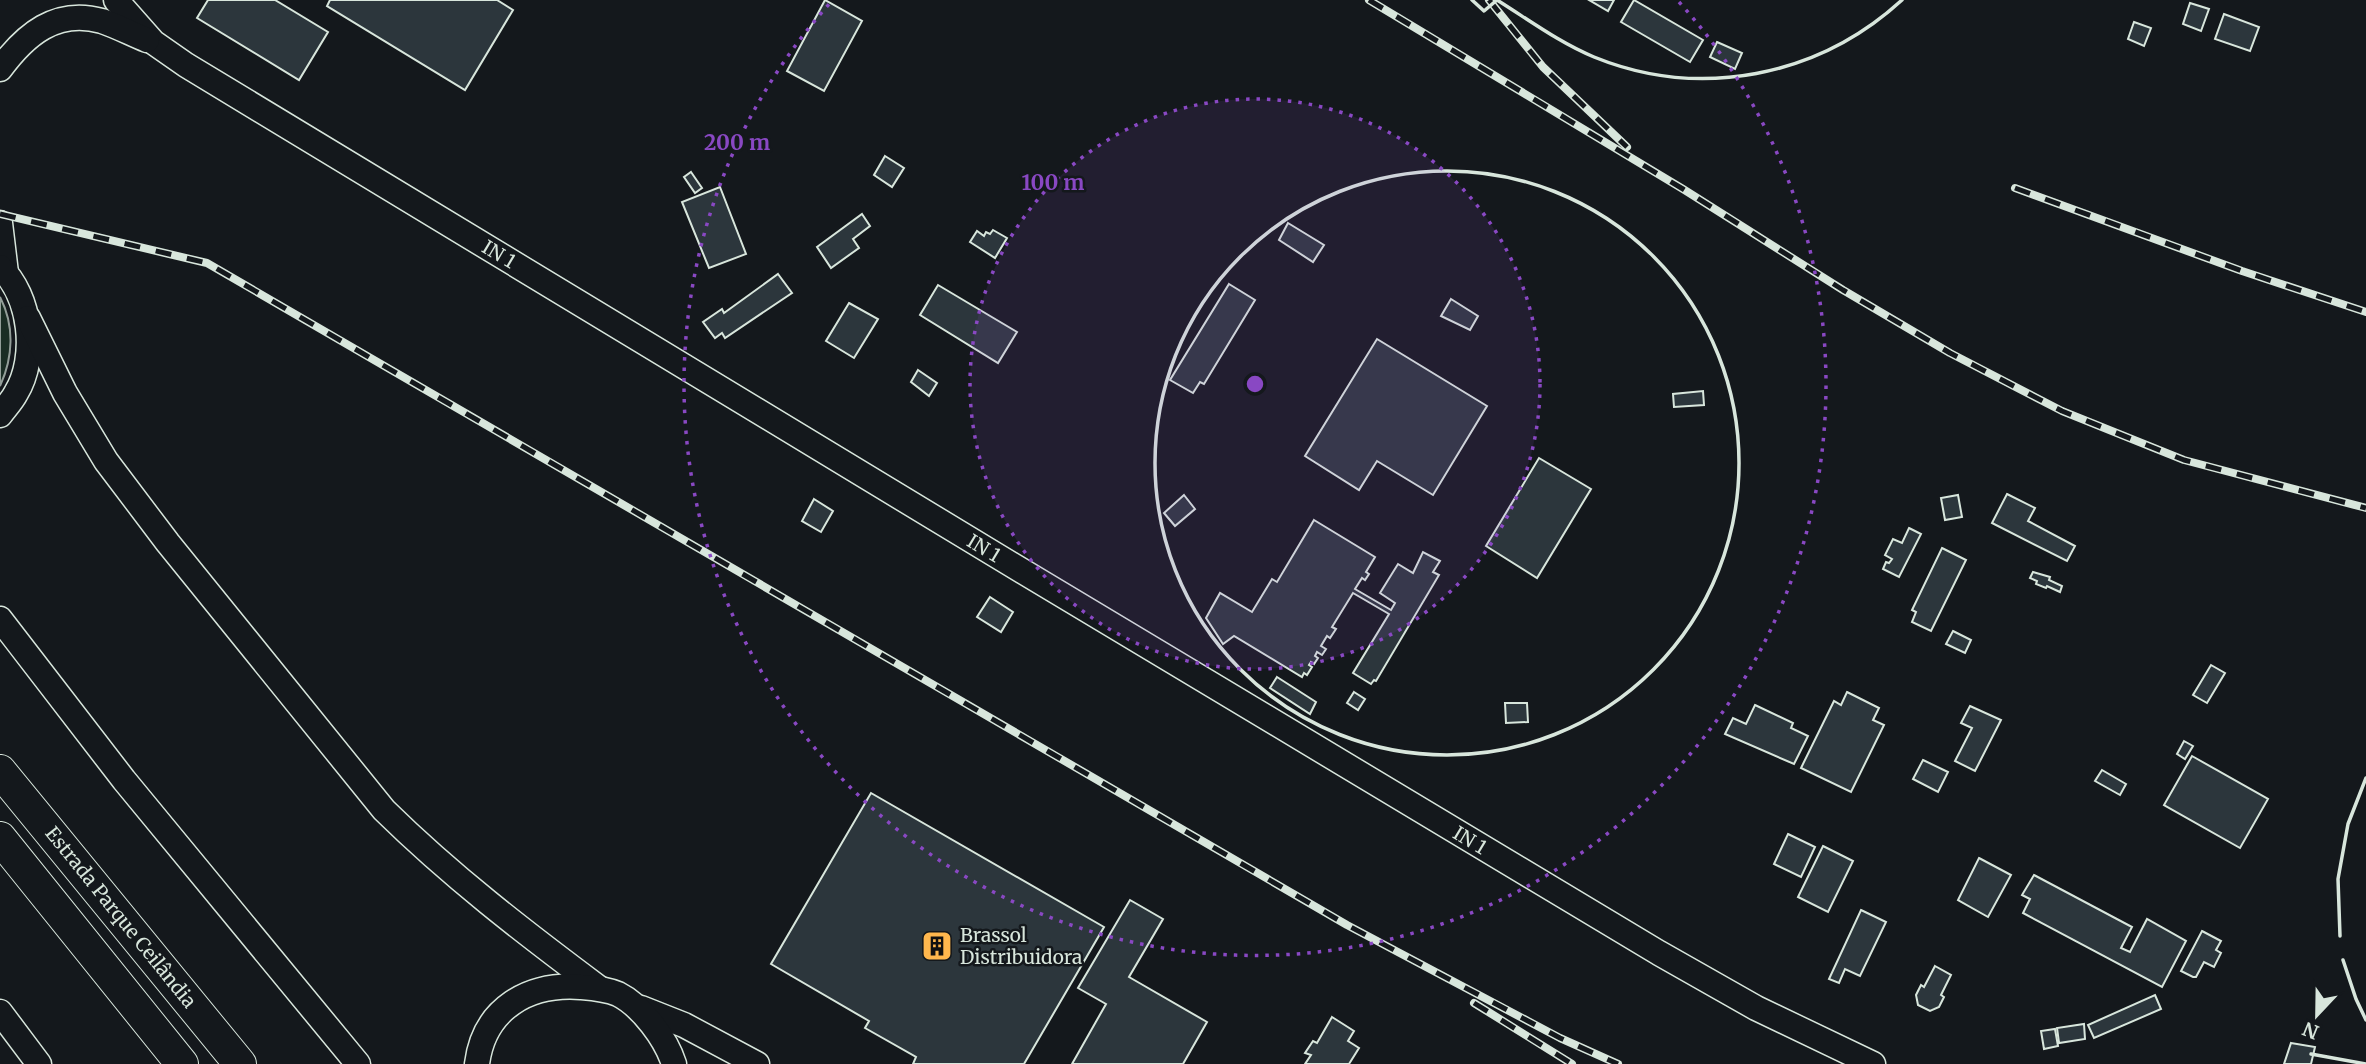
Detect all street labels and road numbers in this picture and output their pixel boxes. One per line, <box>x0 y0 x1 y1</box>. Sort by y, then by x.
street label: IN 1 <box>478 235 520 273</box>
street label: IN 1 <box>963 529 1005 567</box>
street label: Estrada Parque Ceilândia <box>40 821 202 1013</box>
street label: IN 1 <box>1449 821 1491 859</box>

